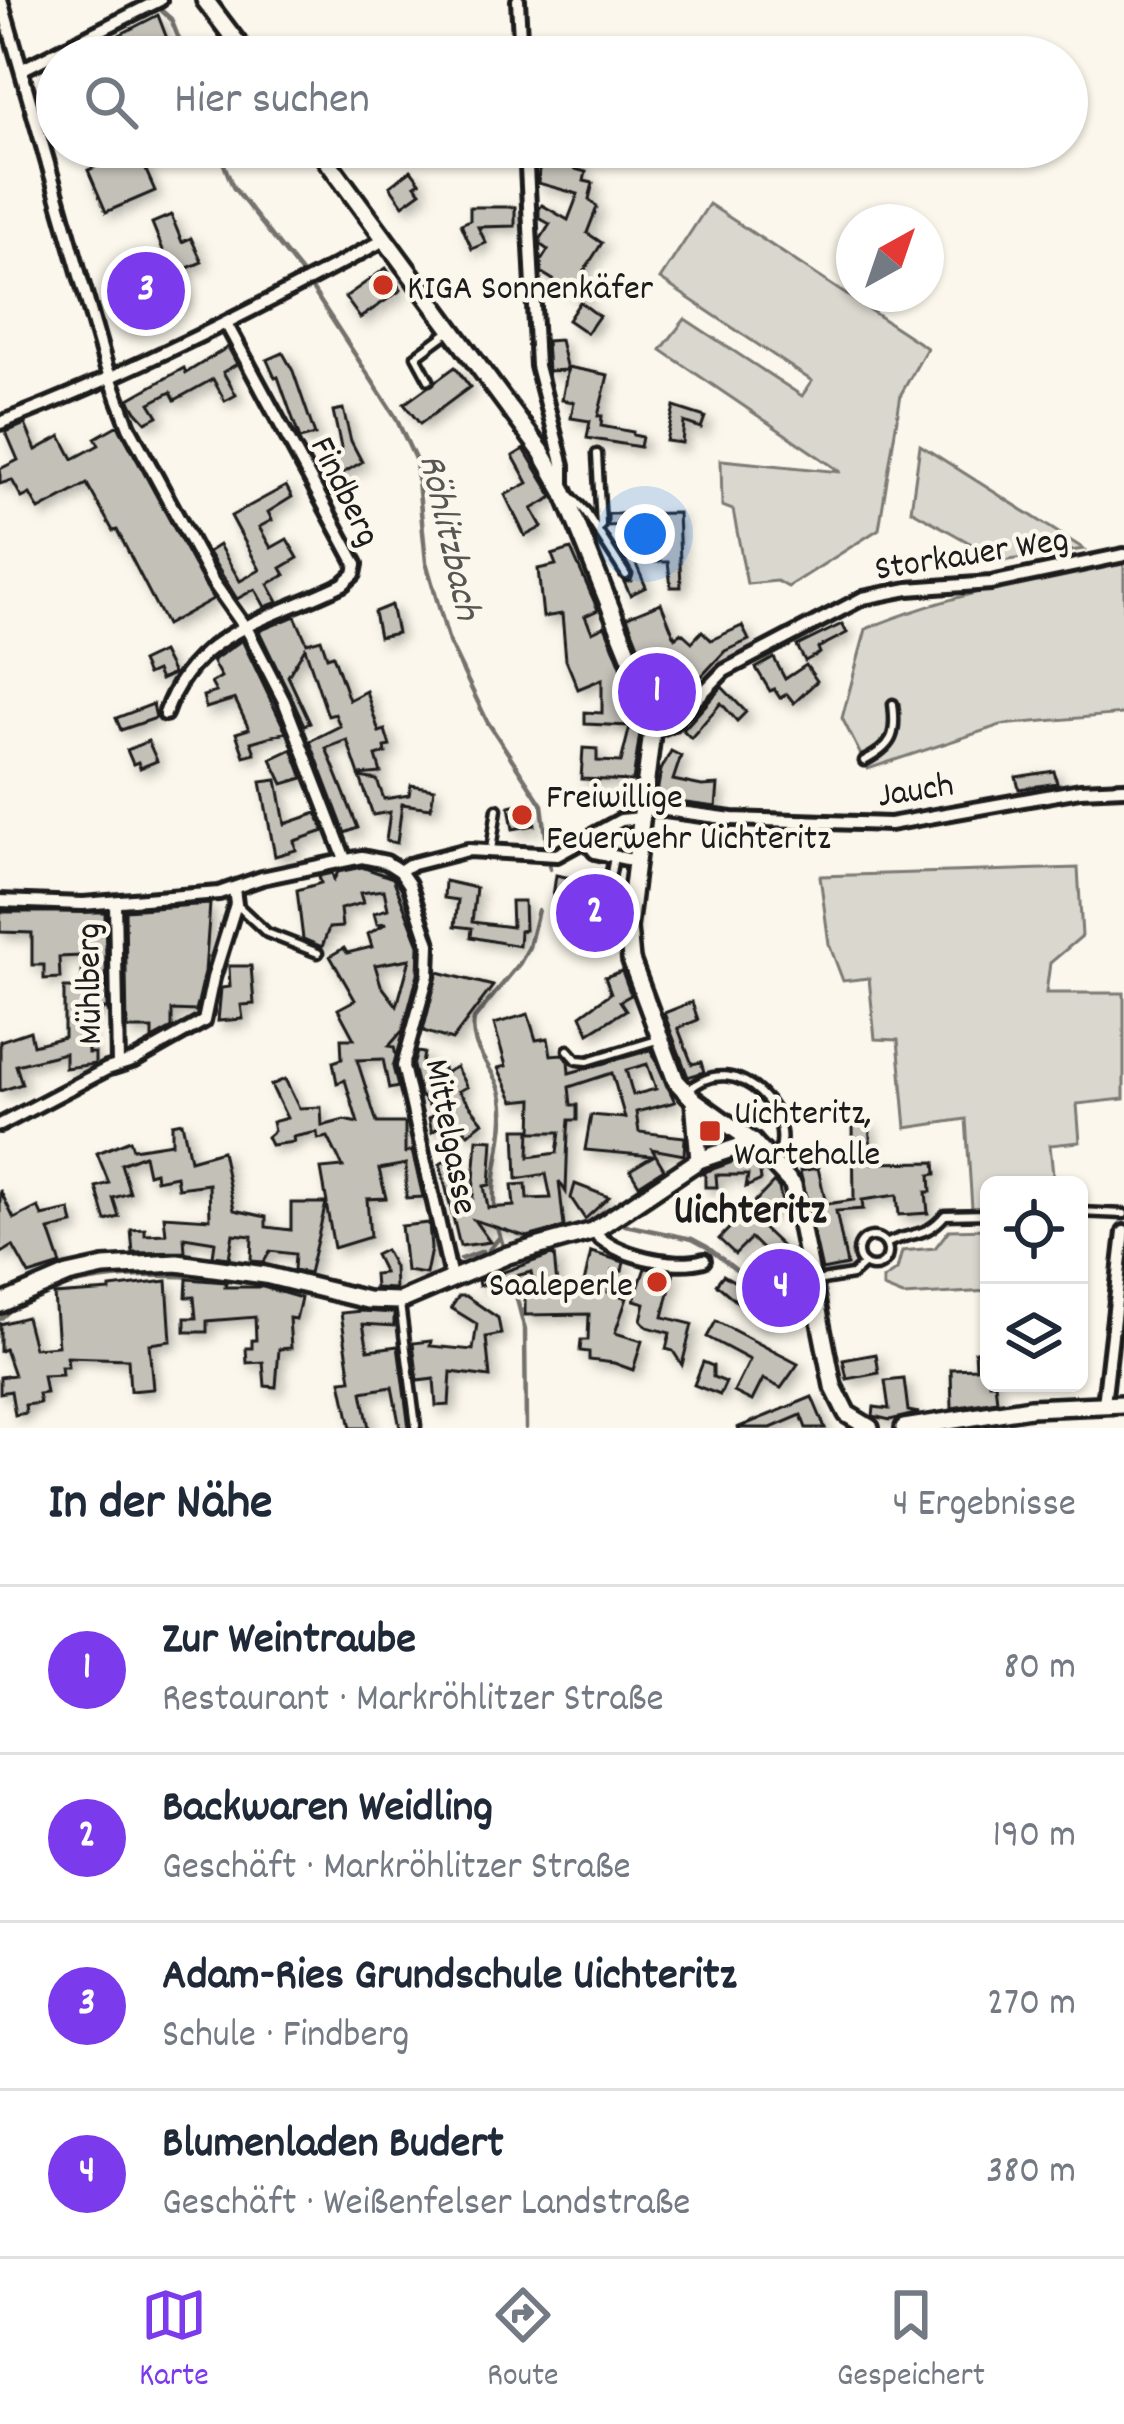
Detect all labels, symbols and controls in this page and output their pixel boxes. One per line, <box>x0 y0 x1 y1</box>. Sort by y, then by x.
search box <box>36 36 1088 168</box>
icon: search <box>78 69 144 135</box>
text: Hier suchen <box>174 70 370 134</box>
north arrow <box>836 204 944 312</box>
pin: 3 <box>107 246 185 336</box>
place label: KIGA Sonnenkäfer <box>407 265 654 317</box>
marker: KIGA Sonnenkäfer <box>370 272 396 298</box>
street label: Findberg <box>294 429 392 556</box>
water label: Röhlitzbach <box>401 449 493 627</box>
your location <box>615 504 675 564</box>
street label: Storkauer Weg <box>871 516 1073 598</box>
pin: 1 <box>618 647 696 737</box>
street label: Jauch <box>874 761 958 825</box>
place label: Freiwillige Feuerwehr Uichteritz <box>546 774 831 867</box>
marker: Freiwillige Feuerwehr Uichteritz <box>509 802 535 828</box>
pin: 2 <box>556 868 634 958</box>
street label: Mühlberg <box>65 922 119 1045</box>
street label: Mittelgasse <box>408 1055 489 1219</box>
place label: Uichteritz, Wartehalle <box>734 1090 880 1183</box>
marker: Uichteritz, Wartehalle <box>697 1118 723 1144</box>
map controls <box>980 1176 1088 1392</box>
button: locate <box>980 1176 1088 1284</box>
district label: Uichteritz <box>674 1184 827 1244</box>
pin: 4 <box>742 1243 820 1333</box>
place label: Saaleperle <box>489 1262 633 1314</box>
marker: Saaleperle <box>644 1269 670 1295</box>
button: layers <box>980 1284 1088 1392</box>
text: In der Nähe <box>48 1470 272 1542</box>
text: 4 Ergebnisse <box>892 1479 1076 1534</box>
text: Zur Weintraube <box>162 1610 416 1674</box>
text: 1 <box>83 1642 91 1697</box>
text: 80 m <box>1003 1642 1076 1697</box>
text: Restaurant · Markröhlitzer Straße <box>162 1674 664 1729</box>
text: Backwaren Weidling <box>162 1778 493 1842</box>
text: 2 <box>78 1810 96 1865</box>
text: 190 m <box>993 1810 1076 1865</box>
text: Geschäft · Markröhlitzer Straße <box>162 1842 631 1897</box>
text: Adam-Ries Grundschule Uichteritz <box>162 1946 737 2010</box>
text: 3 <box>78 1978 96 2033</box>
text: 270 m <box>987 1978 1076 2033</box>
text: Schule · Findberg <box>162 2010 409 2065</box>
text: Blumenladen Budert <box>162 2114 504 2178</box>
text: 4 <box>79 2146 95 2201</box>
text: 380 m <box>986 2146 1076 2201</box>
text: Geschäft · Weißenfelser Landstraße <box>162 2178 691 2233</box>
tab: Karte <box>139 2282 209 2401</box>
tab: Route <box>487 2282 559 2401</box>
tab: Gespeichert <box>837 2282 985 2401</box>

